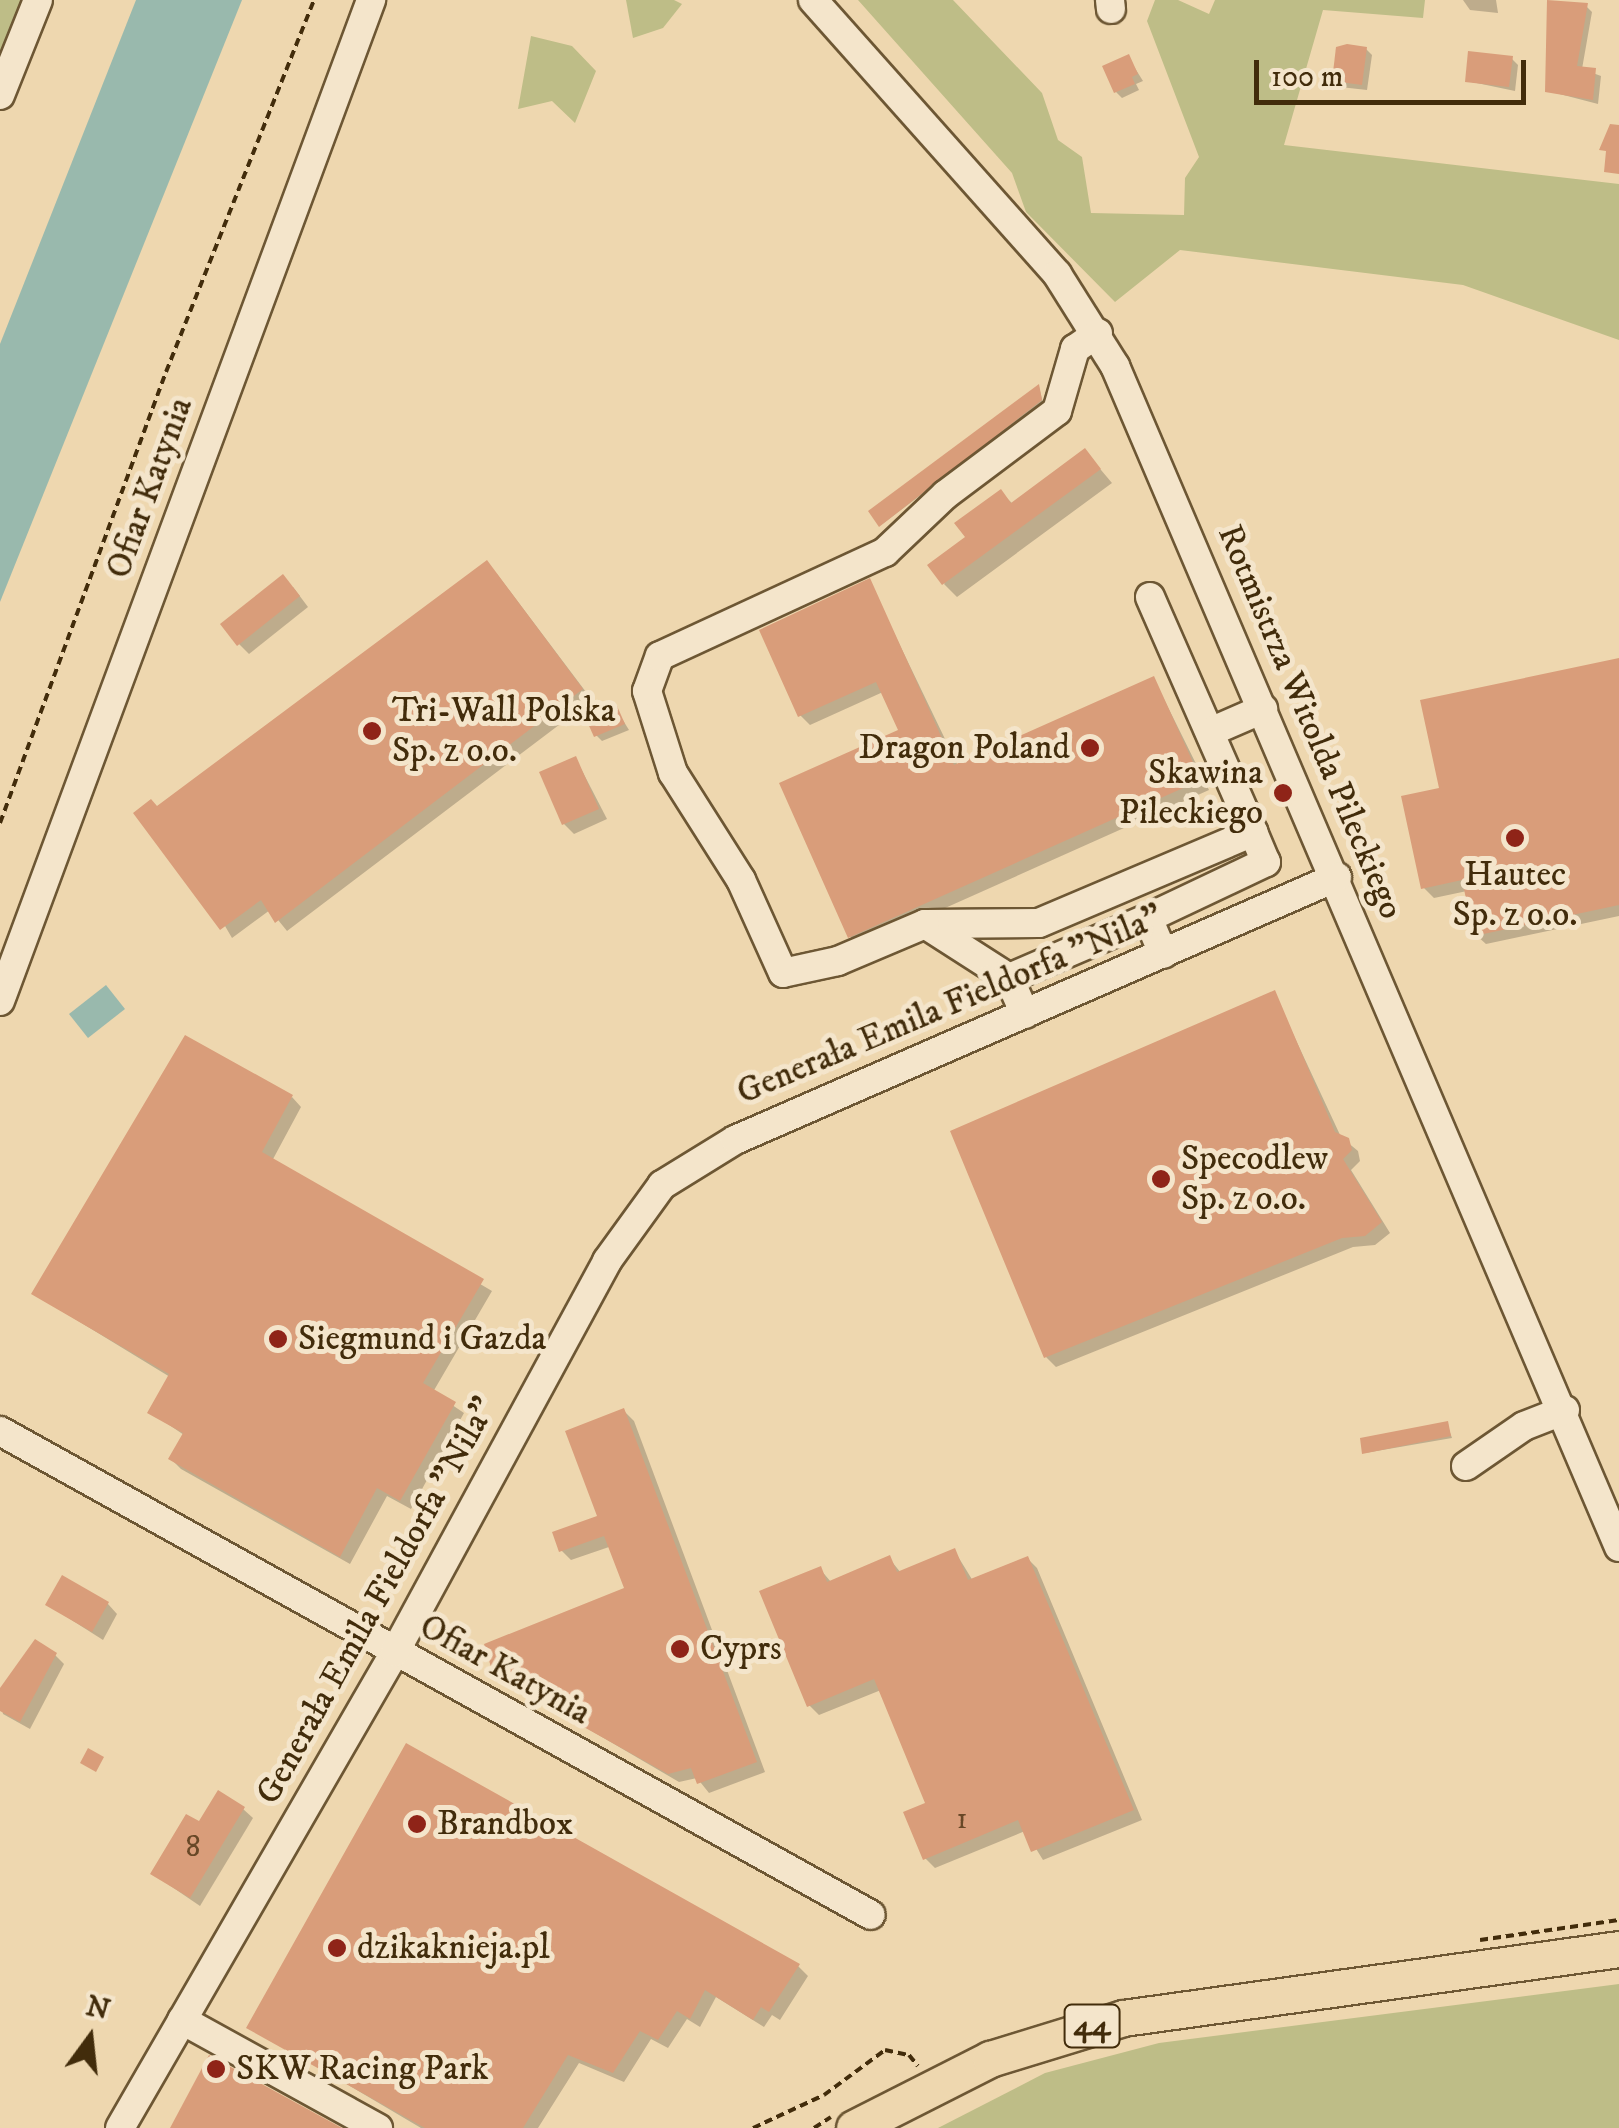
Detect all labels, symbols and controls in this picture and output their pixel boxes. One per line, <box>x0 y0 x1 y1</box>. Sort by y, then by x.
scale bar <box>1259 40 1532 102</box>
text: 100 m <box>1271 59 1343 96</box>
street label: Ofiar Katynia <box>98 392 202 584</box>
street label: Rotmistrza Witolda Pileckiego <box>1208 519 1412 925</box>
place label: Tri-Wall Polska Sp. z o.o. <box>392 690 616 772</box>
marker: Tri-Wall Polska Sp. z o.o. <box>361 720 383 742</box>
place label: Dragon Poland <box>859 727 1070 769</box>
marker: Dragon Poland <box>1079 737 1101 759</box>
place label: Skawina Pileckiego <box>1119 752 1263 834</box>
marker: Skawina Pileckiego <box>1272 782 1294 804</box>
marker: Hautec Sp. z o.o. <box>1504 827 1526 849</box>
place label: Hautec Sp. z o.o. <box>1452 854 1578 936</box>
street label: Generała Emila Fieldorfa "Nila" <box>731 896 1169 1114</box>
place label: Specodlew Sp. z o.o. <box>1181 1138 1328 1220</box>
marker: Specodlew Sp. z o.o. <box>1150 1168 1172 1190</box>
place label: Siegmund i Gazda <box>298 1318 546 1360</box>
marker: Siegmund i Gazda <box>267 1328 289 1350</box>
street label: Generała Emila Fieldorfa "Nila" <box>247 1390 507 1812</box>
street label: Ofiar Katynia <box>412 1606 598 1734</box>
place label: Cyprs <box>700 1628 782 1670</box>
marker: Cyprs <box>669 1638 691 1660</box>
house number: 1 <box>956 1802 968 1838</box>
place label: Brandbox <box>437 1803 573 1845</box>
marker: Brandbox <box>406 1813 428 1835</box>
house number: 8 <box>185 1830 201 1866</box>
place label: dzikaknieja.pl <box>357 1927 550 1969</box>
marker: dzikaknieja.pl <box>326 1937 348 1959</box>
north arrow <box>40 1988 140 2088</box>
text: N <box>82 1989 114 2028</box>
road number: 44 <box>1062 1999 1122 2053</box>
place label: SKW Racing Park <box>236 2048 489 2090</box>
marker: SKW Racing Park <box>205 2058 227 2080</box>

